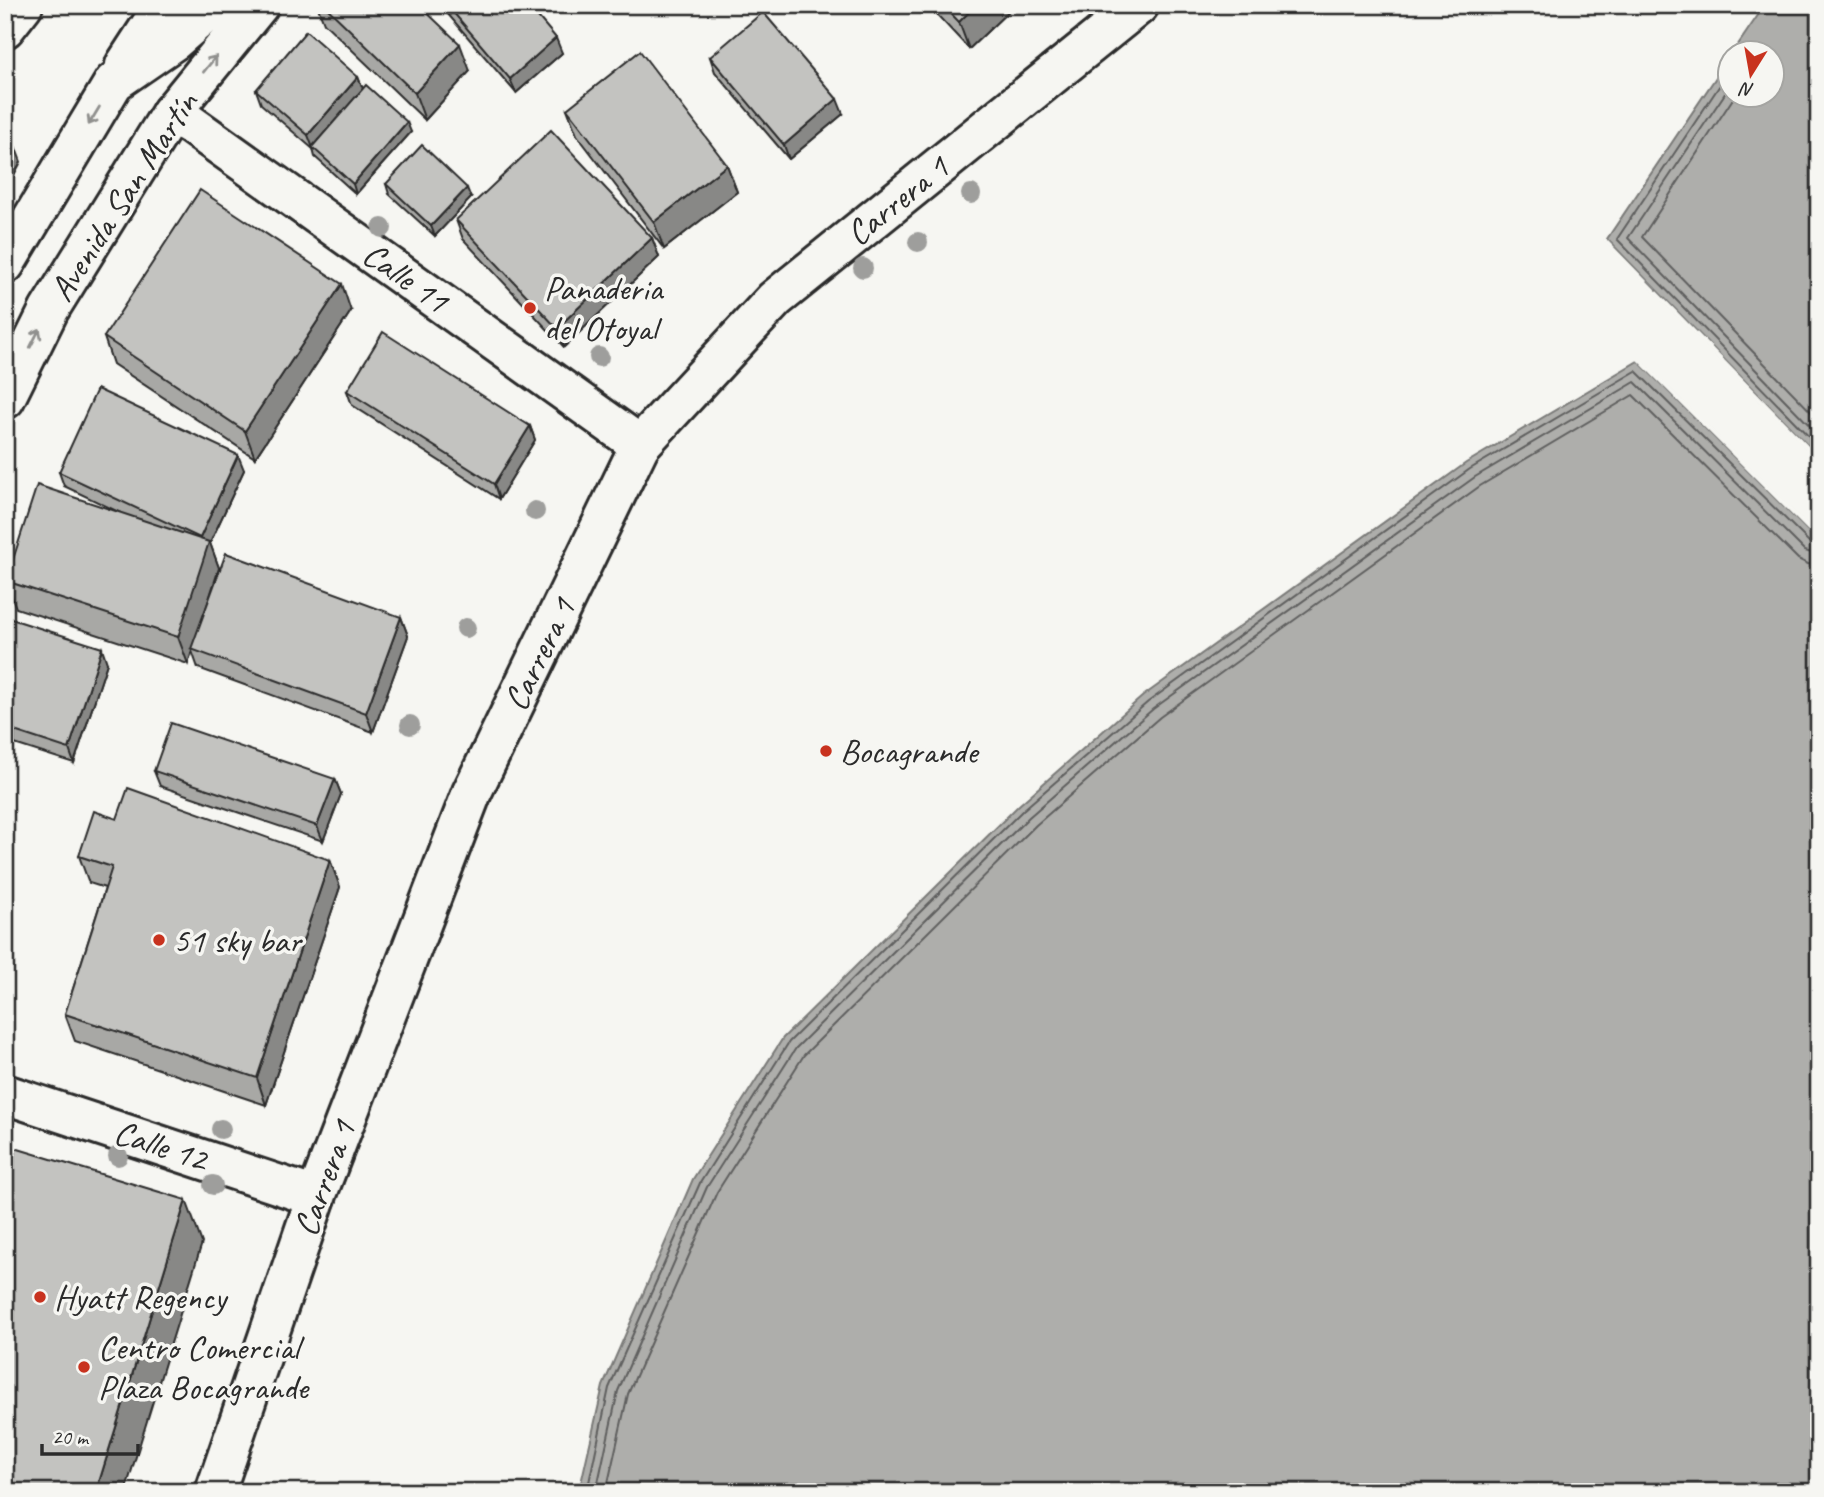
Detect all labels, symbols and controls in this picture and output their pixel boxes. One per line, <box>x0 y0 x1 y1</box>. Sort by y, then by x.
north arrow <box>1716 38 1786 108</box>
one-way arrow <box>203 56 218 74</box>
text: N <box>1737 76 1756 103</box>
street label: Avenida San Martín <box>39 82 209 310</box>
one-way arrow <box>87 106 101 126</box>
street label: Carrera 1 <box>837 144 960 255</box>
street label: Calle 11 <box>354 232 459 324</box>
place label: Panaderia del Otoyal <box>544 266 664 351</box>
marker: Panaderia del Otoyal <box>522 300 538 316</box>
one-way arrow <box>28 328 42 349</box>
street label: Carrera 1 <box>493 589 587 718</box>
place label: Bocagrande <box>840 729 980 774</box>
marker: Bocagrande <box>818 743 834 759</box>
place label: 51 sky bar <box>173 918 303 963</box>
marker: 51 sky bar <box>151 932 167 948</box>
street label: Calle 12 <box>109 1109 216 1183</box>
street label: Carrera 1 <box>283 1112 367 1242</box>
place label: Hyatt Regency <box>54 1275 229 1320</box>
marker: Hyatt Regency <box>32 1289 48 1305</box>
place label: Centro Comercial Plaza Bocagrande <box>98 1325 311 1410</box>
marker: Centro Comercial Plaza Bocagrande <box>76 1359 92 1375</box>
scale bar <box>42 1413 138 1457</box>
text: 20 m <box>52 1424 90 1450</box>

